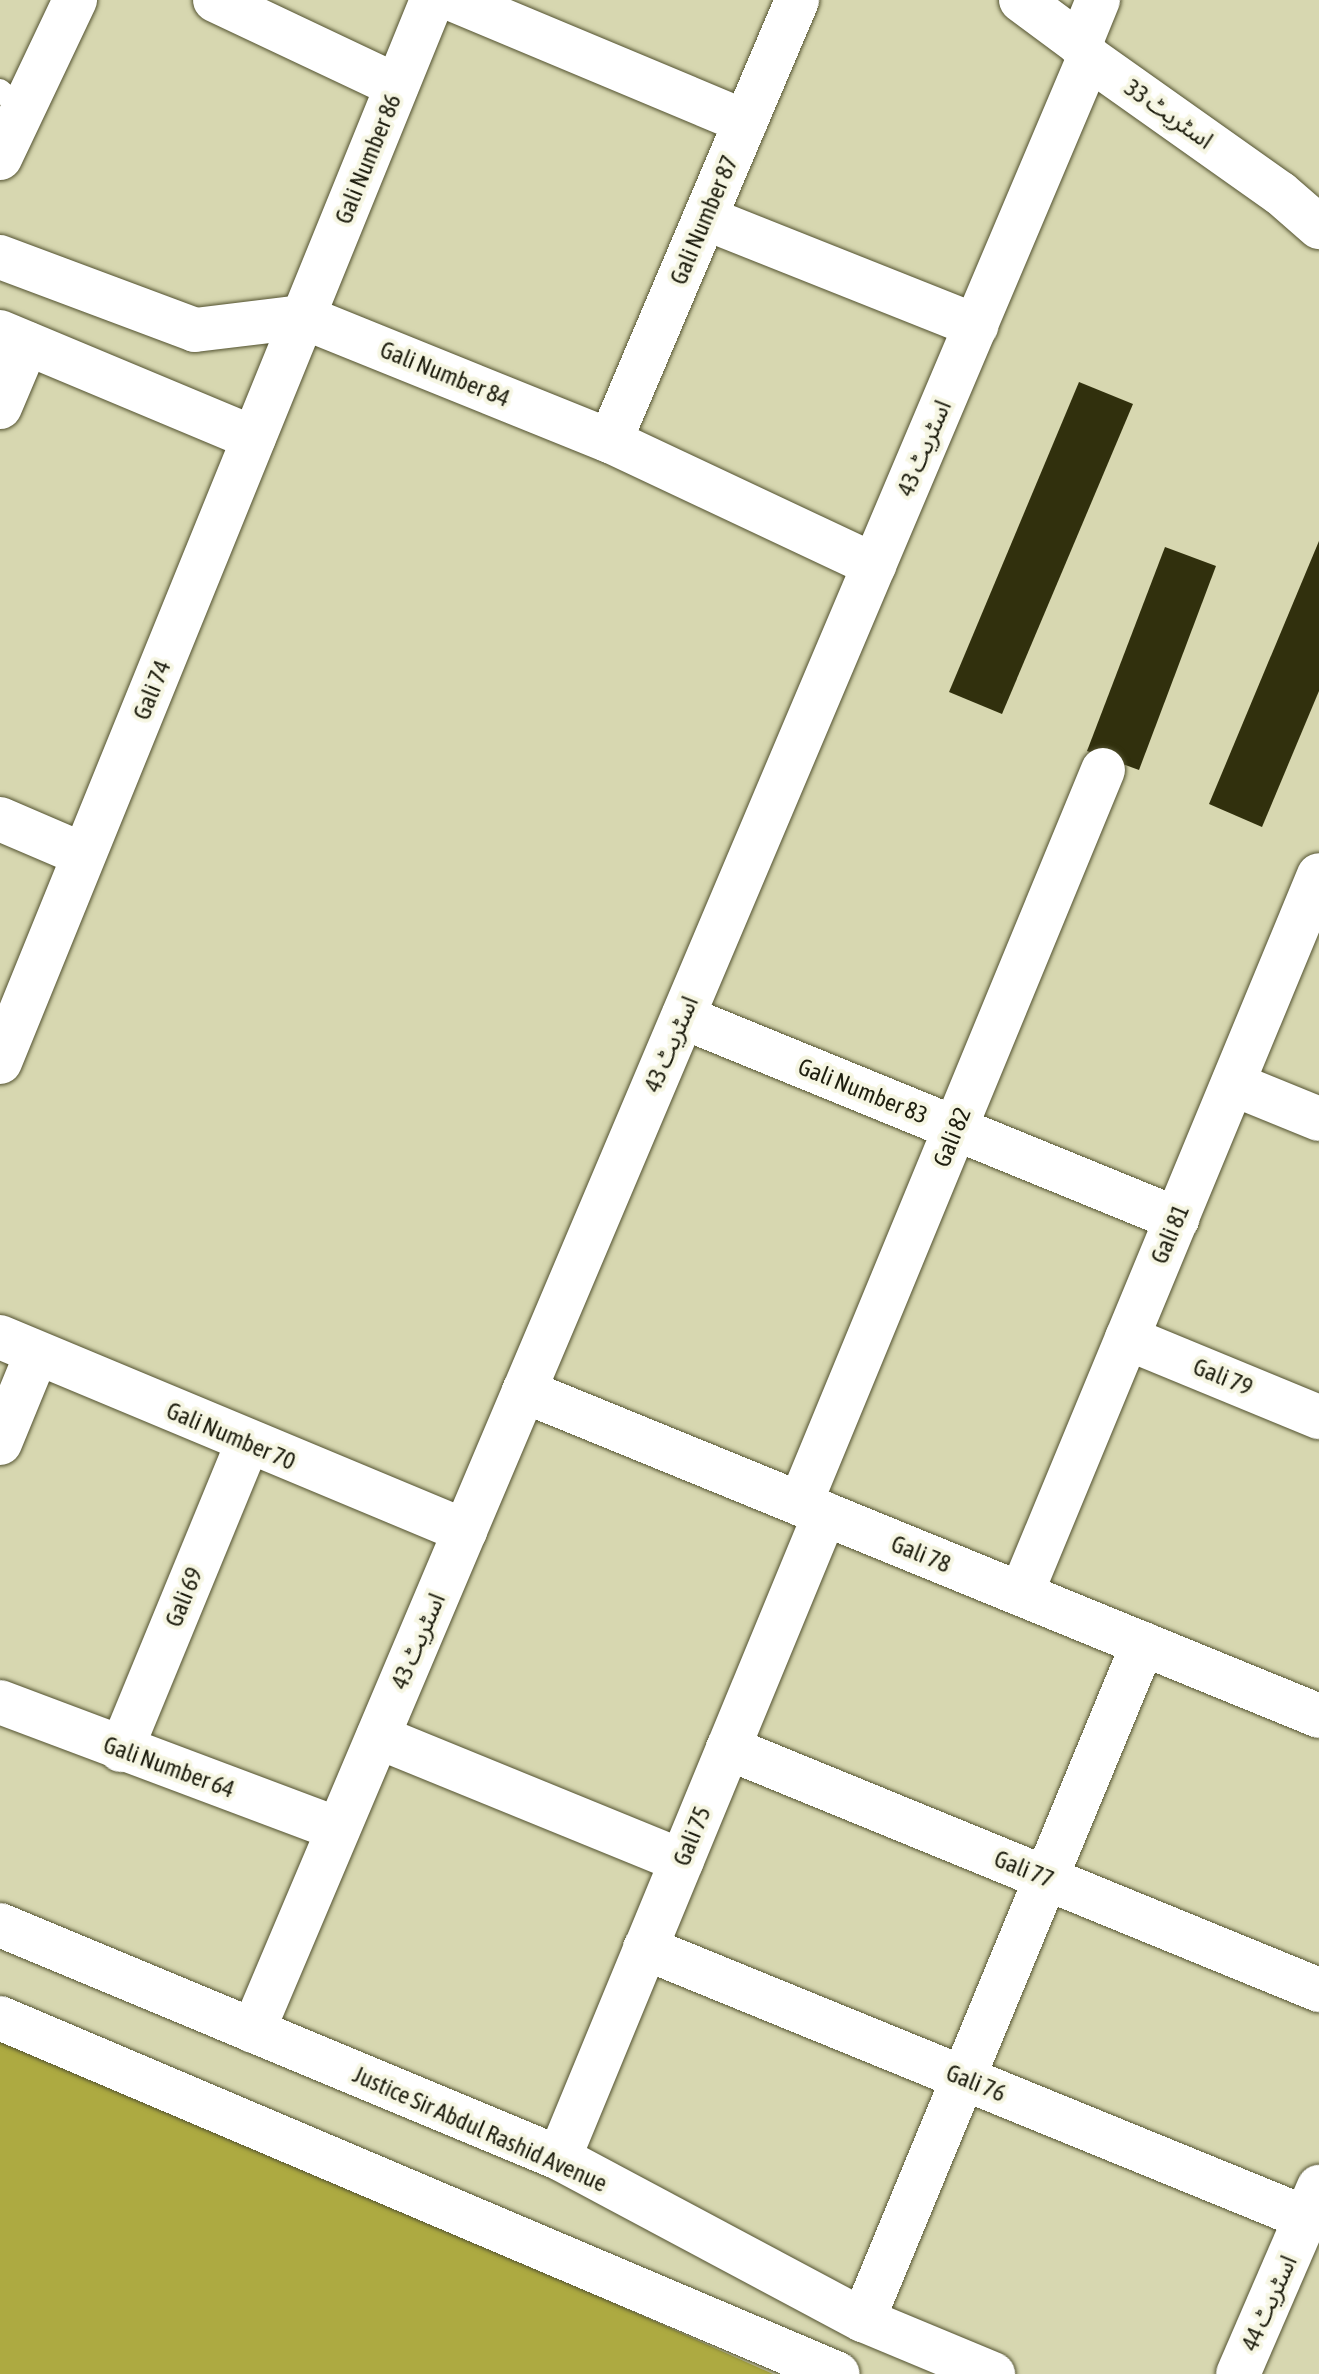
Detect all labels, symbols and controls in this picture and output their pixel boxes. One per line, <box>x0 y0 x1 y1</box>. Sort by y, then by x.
street label: اسٹریٹ 33 <box>1119 73 1219 155</box>
street label: Gali Number 86 <box>329 90 407 228</box>
street label: Gali Number 87 <box>664 151 744 289</box>
street label: Gali Number 84 <box>376 335 514 413</box>
street label: اسٹریٹ 43 <box>891 396 957 500</box>
street label: Gali 74 <box>127 656 177 724</box>
street label: اسٹریٹ 43 <box>638 992 704 1096</box>
street label: Gali Number 83 <box>794 1052 932 1130</box>
street label: Gali 82 <box>927 1103 977 1171</box>
street label: Gali 81 <box>1145 1200 1195 1268</box>
street label: Gali 79 <box>1189 1352 1257 1402</box>
street label: Gali Number 70 <box>162 1396 300 1476</box>
street label: Gali 78 <box>887 1529 955 1579</box>
street label: Gali 69 <box>159 1563 209 1631</box>
street label: اسٹریٹ 43 <box>385 1589 451 1693</box>
street label: Gali Number 64 <box>100 1730 238 1804</box>
street label: Gali 75 <box>667 1802 717 1870</box>
street label: Gali 77 <box>990 1844 1058 1894</box>
street label: Gali 76 <box>942 2058 1010 2108</box>
street label: Justice Sir Abdul Rashid Avenue <box>349 2060 611 2198</box>
street label: اسٹریٹ 44 <box>1235 2251 1303 2355</box>

